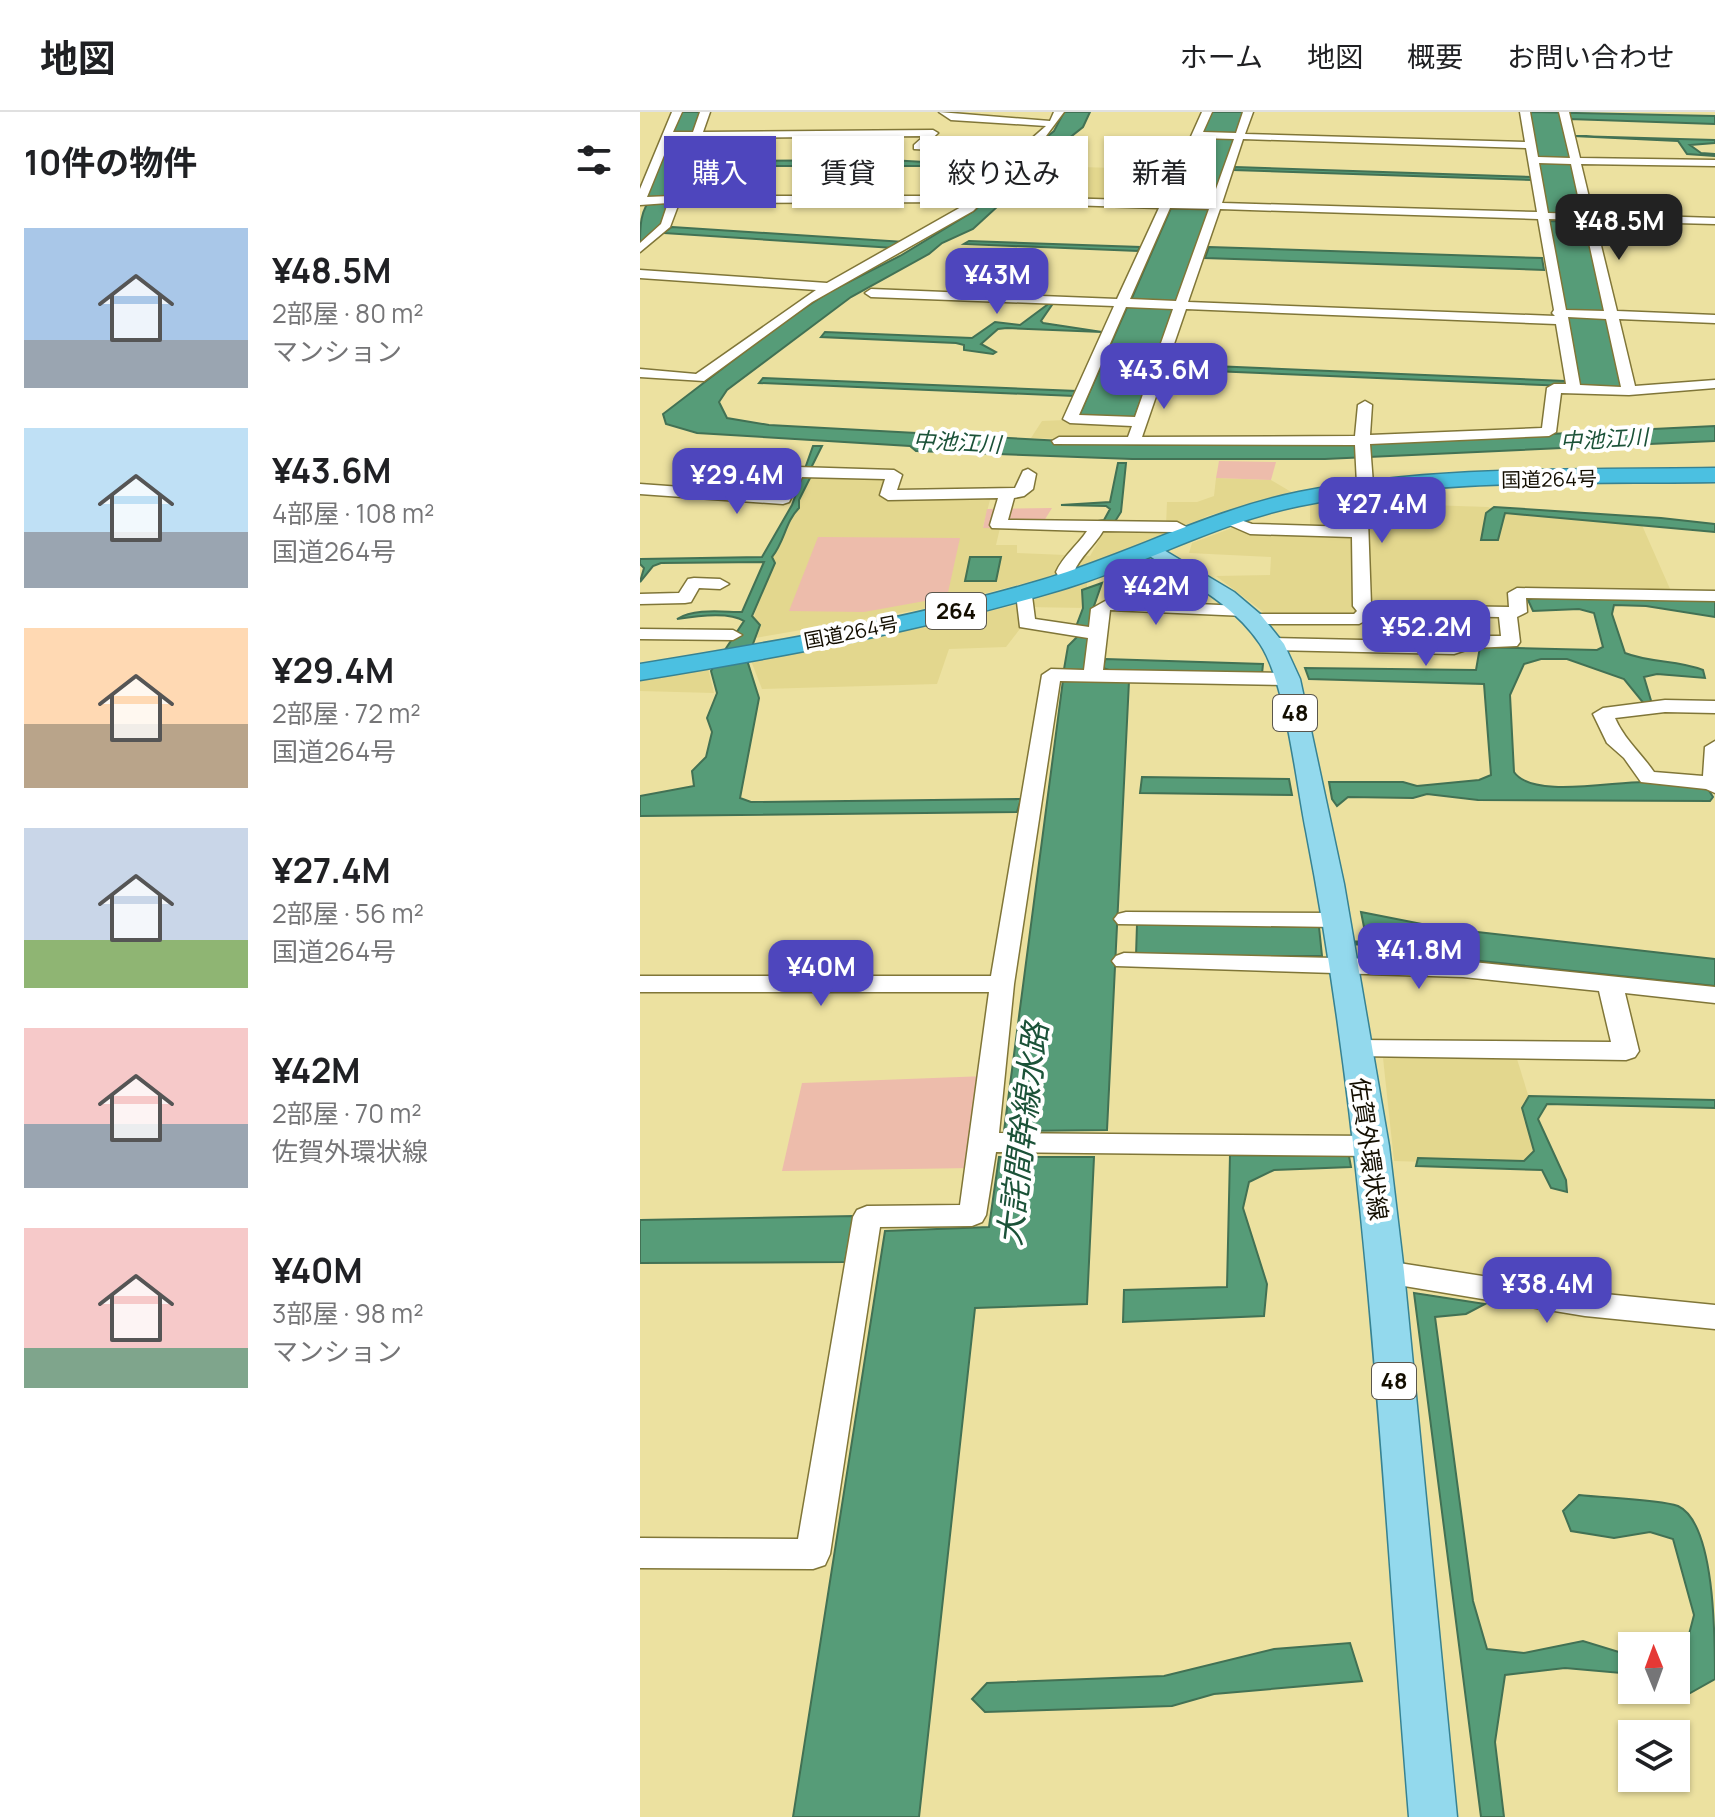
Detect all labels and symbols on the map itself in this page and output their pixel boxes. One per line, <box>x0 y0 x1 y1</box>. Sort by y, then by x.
pin: ¥48.5M <box>1554 194 1684 262</box>
pin: ¥43M <box>950 248 1044 316</box>
pin: ¥43.6M <box>1099 343 1229 411</box>
water label: 中池江川 <box>1559 422 1651 456</box>
water label: 中池江川 <box>912 425 1004 459</box>
pin: ¥29.4M <box>672 448 802 516</box>
street label: 国道264号 <box>1501 465 1597 493</box>
pin: ¥27.4M <box>1317 477 1447 545</box>
pin: ¥42M <box>1109 559 1203 627</box>
road number: 264 <box>926 593 986 629</box>
pin: ¥52.2M <box>1361 600 1491 668</box>
street label: 国道264号 <box>801 610 901 654</box>
road number: 48 <box>1273 695 1317 731</box>
pin: ¥41.8M <box>1354 923 1484 991</box>
pin: ¥40M <box>774 940 868 1008</box>
water label: 大詫間幹線水路 <box>987 1017 1058 1248</box>
street label: 佐賀外環状線 <box>1344 1075 1396 1223</box>
pin: ¥38.4M <box>1482 1257 1612 1325</box>
road number: 48 <box>1372 1363 1416 1399</box>
north arrow <box>1618 1632 1690 1704</box>

